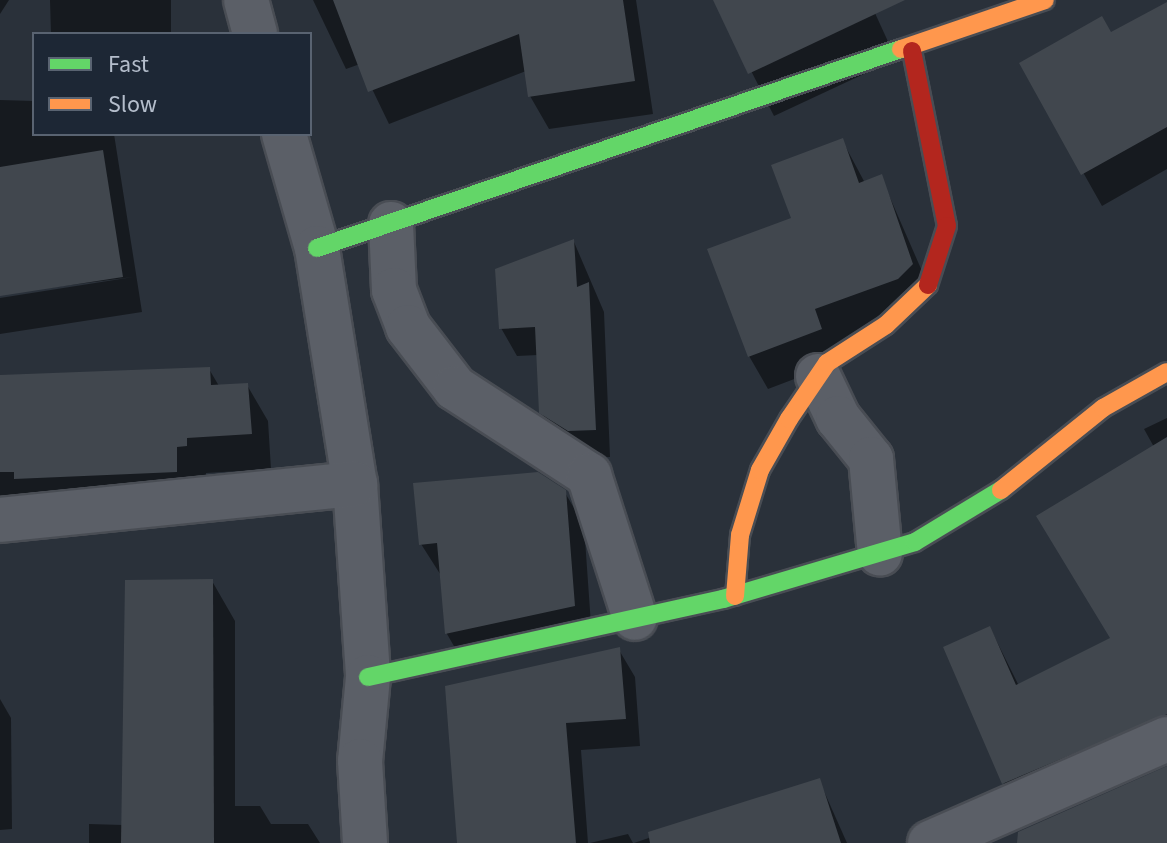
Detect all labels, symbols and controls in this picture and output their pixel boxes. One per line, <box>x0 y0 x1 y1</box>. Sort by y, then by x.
legend <box>32 32 312 136</box>
text: Fast <box>108 47 149 82</box>
text: Slow <box>108 87 157 122</box>

